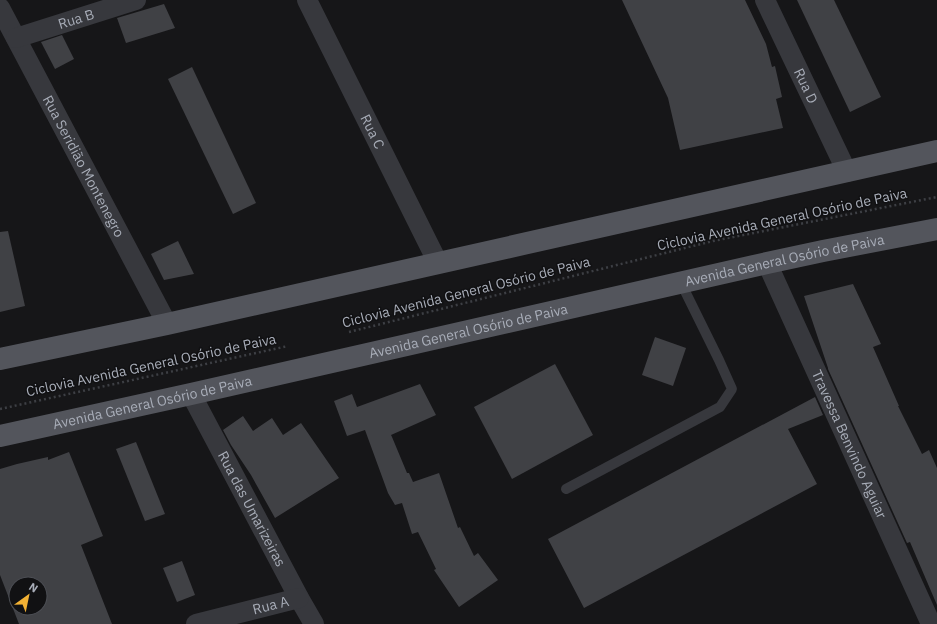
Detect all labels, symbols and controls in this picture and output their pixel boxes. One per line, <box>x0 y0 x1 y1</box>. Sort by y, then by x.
street label: Rua B <box>56 5 96 33</box>
street label: Rua D <box>790 65 822 106</box>
street label: Rua Seridião Montenegro <box>39 92 129 241</box>
street label: Rua C <box>356 111 389 152</box>
street label: Ciclovia Avenida General Osório de Paiva <box>655 184 909 254</box>
street label: Avenida General Osório de Paiva <box>683 230 886 290</box>
street label: Ciclovia Avenida General Osório de Paiva <box>340 253 592 331</box>
street label: Avenida General Osório de Paiva <box>367 301 569 363</box>
street label: Ciclovia Avenida General Osório de Paiva <box>24 330 278 400</box>
street label: Travessa Benvindo Aguiar <box>808 367 891 521</box>
street label: Avenida General Osório de Paiva <box>51 371 254 433</box>
street label: Rua das Umarizeiras <box>214 448 290 570</box>
north arrow <box>8 576 48 616</box>
text: N <box>26 580 41 596</box>
street label: Rua A <box>251 592 291 618</box>

